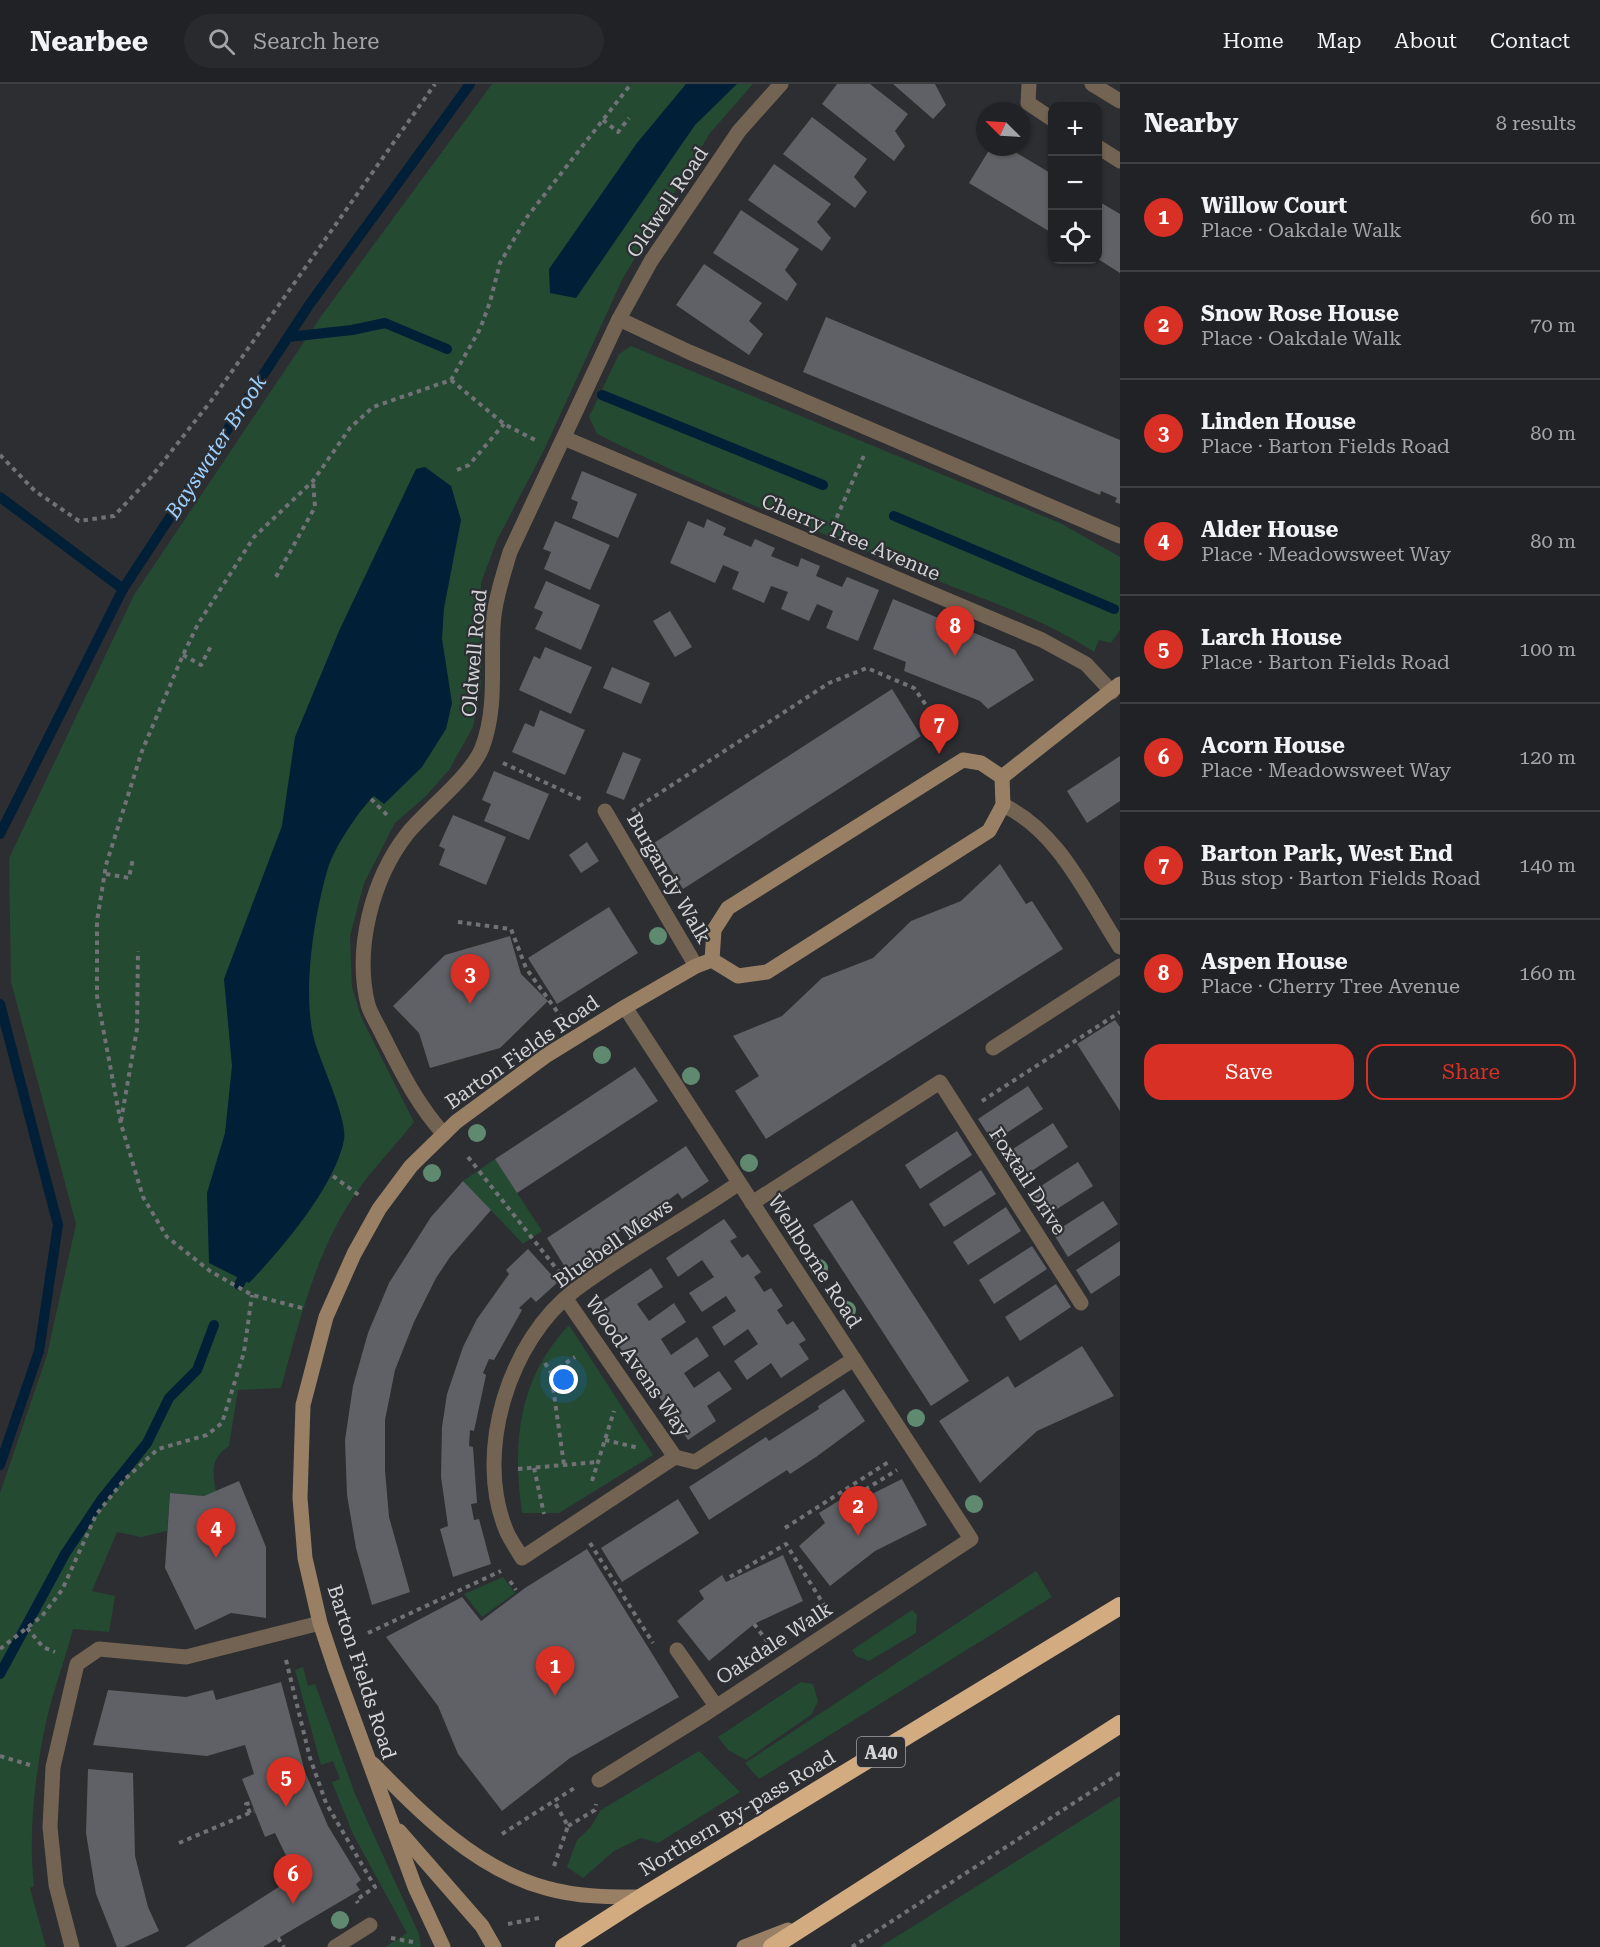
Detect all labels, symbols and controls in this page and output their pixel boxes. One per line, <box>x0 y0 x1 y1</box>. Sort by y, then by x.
search box <box>184 14 604 68</box>
text: Nearbee <box>30 25 148 58</box>
icon: search <box>205 25 238 58</box>
text: Search here <box>253 29 379 54</box>
text: Home <box>1223 29 1284 53</box>
text: Map <box>1317 29 1362 53</box>
text: About <box>1395 29 1457 53</box>
text: Contact <box>1490 29 1570 53</box>
north arrow <box>976 102 1030 156</box>
map controls <box>1048 102 1102 264</box>
button: + <box>1048 102 1102 156</box>
text: Nearby <box>1144 108 1238 138</box>
text: 8 results <box>1496 111 1576 135</box>
street label: Oldwell Road <box>621 142 713 262</box>
button: − <box>1048 156 1102 210</box>
text: Willow Court <box>1201 193 1347 218</box>
text: 1 <box>1158 205 1169 229</box>
text: 60 m <box>1530 205 1576 229</box>
button: locate <box>1048 210 1102 264</box>
text: Place · Oakdale Walk <box>1201 218 1402 242</box>
text: Snow Rose House <box>1201 301 1399 326</box>
text: 2 <box>1158 313 1169 337</box>
text: 70 m <box>1530 313 1576 337</box>
text: Place · Oakdale Walk <box>1201 326 1402 350</box>
water label: Bayswater Brook <box>160 370 272 524</box>
text: Linden House <box>1201 409 1356 434</box>
text: 3 <box>1158 421 1169 445</box>
text: 80 m <box>1530 421 1576 445</box>
text: Place · Barton Fields Road <box>1201 434 1450 458</box>
street label: Cherry Tree Avenue <box>758 488 944 586</box>
text: Alder House <box>1201 517 1338 542</box>
text: 4 <box>1158 529 1169 553</box>
text: 80 m <box>1530 529 1576 553</box>
text: Place · Meadowsweet Way <box>1201 542 1451 566</box>
street label: Oldwell Road <box>456 588 492 718</box>
pin: 8 <box>936 606 974 656</box>
text: Larch House <box>1201 625 1342 650</box>
text: 5 <box>1158 637 1169 661</box>
text: 100 m <box>1519 637 1576 661</box>
text: Place · Barton Fields Road <box>1201 650 1450 674</box>
pin: 7 <box>920 704 958 754</box>
text: Acorn House <box>1201 733 1345 758</box>
text: 6 <box>1158 745 1169 769</box>
text: 120 m <box>1519 745 1576 769</box>
text: Place · Meadowsweet Way <box>1201 758 1451 782</box>
street label: Burgandy Walk <box>622 808 716 948</box>
text: Barton Park, West End <box>1201 841 1453 866</box>
text: 7 <box>1158 853 1169 877</box>
text: 140 m <box>1519 853 1576 877</box>
text: Bus stop · Barton Fields Road <box>1201 866 1481 890</box>
text: Aspen House <box>1201 949 1348 974</box>
pin: 3 <box>450 954 490 1004</box>
text: 8 <box>1158 961 1169 985</box>
text: 160 m <box>1519 961 1576 985</box>
text: Place · Cherry Tree Avenue <box>1201 974 1460 998</box>
street label: Barton Fields Road <box>441 990 604 1114</box>
button: Save <box>1144 1044 1354 1100</box>
button: Share <box>1366 1044 1576 1100</box>
street label: Foxtail Drive <box>984 1123 1072 1239</box>
street label: Wellborne Road <box>763 1190 867 1332</box>
street label: Bluebell Mews <box>549 1193 677 1293</box>
street label: Wood Avens Way <box>580 1291 696 1441</box>
your location <box>549 1365 578 1394</box>
pin: 2 <box>838 1486 878 1536</box>
pin: 4 <box>196 1508 236 1558</box>
street label: Barton Fields Road <box>322 1582 402 1762</box>
street label: Oakdale Walk <box>711 1596 837 1690</box>
pin: 1 <box>536 1646 574 1696</box>
road number: A40 <box>857 1737 905 1767</box>
street label: Northern By-pass Road <box>635 1745 840 1881</box>
pin: 5 <box>266 1758 306 1807</box>
pin: 6 <box>274 1854 312 1904</box>

